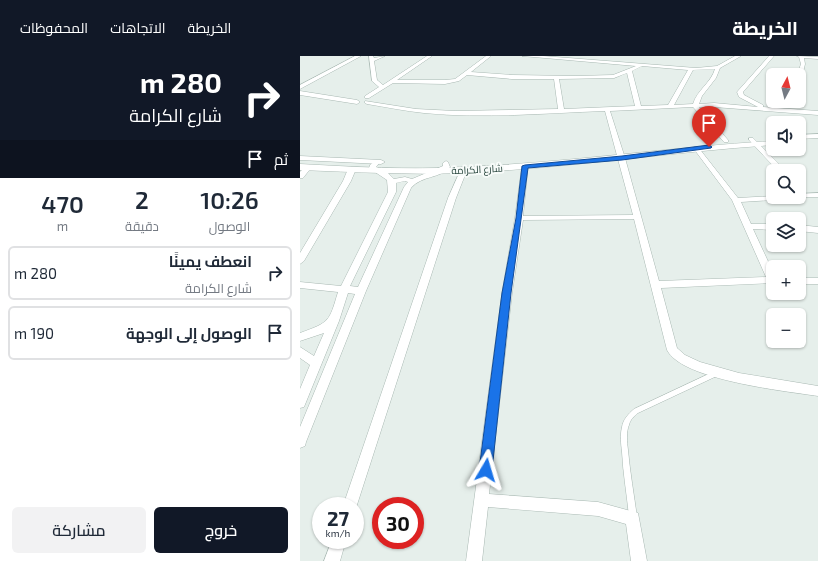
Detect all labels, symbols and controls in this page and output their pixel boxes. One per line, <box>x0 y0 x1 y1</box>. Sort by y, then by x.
text: الخريطة <box>732 16 798 39</box>
text: المحفوظات <box>20 19 88 36</box>
text: الاتجاهات <box>110 19 166 36</box>
text: الخريطة <box>188 19 231 36</box>
text: 280 m <box>140 65 222 99</box>
north arrow <box>766 68 806 108</box>
map controls <box>766 68 806 348</box>
icon: right <box>236 72 288 124</box>
text: شارع الكرامة <box>129 104 222 126</box>
pin <box>692 106 726 147</box>
icon: arrive <box>698 112 720 134</box>
button: sound <box>766 116 806 156</box>
icon: arrive <box>244 148 266 170</box>
text: ثم <box>274 150 288 168</box>
street label: شارع الكرامة <box>451 162 503 177</box>
button: search <box>766 164 806 204</box>
text: 2 <box>135 185 149 214</box>
text: 10:26 <box>200 185 259 214</box>
text: 470 <box>41 189 84 218</box>
button: layers <box>766 212 806 252</box>
text: m <box>57 218 68 234</box>
text: دقيقة <box>125 218 159 234</box>
text: الوصول <box>209 218 250 234</box>
text: انعطف يمينًا <box>169 252 252 270</box>
button: + <box>766 260 806 300</box>
icon: right <box>264 262 286 284</box>
text: 280 m <box>14 264 57 282</box>
text: شارع الكرامة <box>185 280 252 296</box>
button: − <box>766 308 806 348</box>
icon: arrive <box>264 322 286 344</box>
text: 190 m <box>14 324 54 342</box>
text: الوصول إلى الوجهة <box>126 324 252 342</box>
position arrow <box>465 449 507 491</box>
speed limit sign: 30 <box>372 497 424 549</box>
text: 27 <box>327 506 349 530</box>
button: مشاركة <box>12 507 146 553</box>
button: خروج <box>154 507 288 553</box>
text: km/h <box>326 527 350 539</box>

